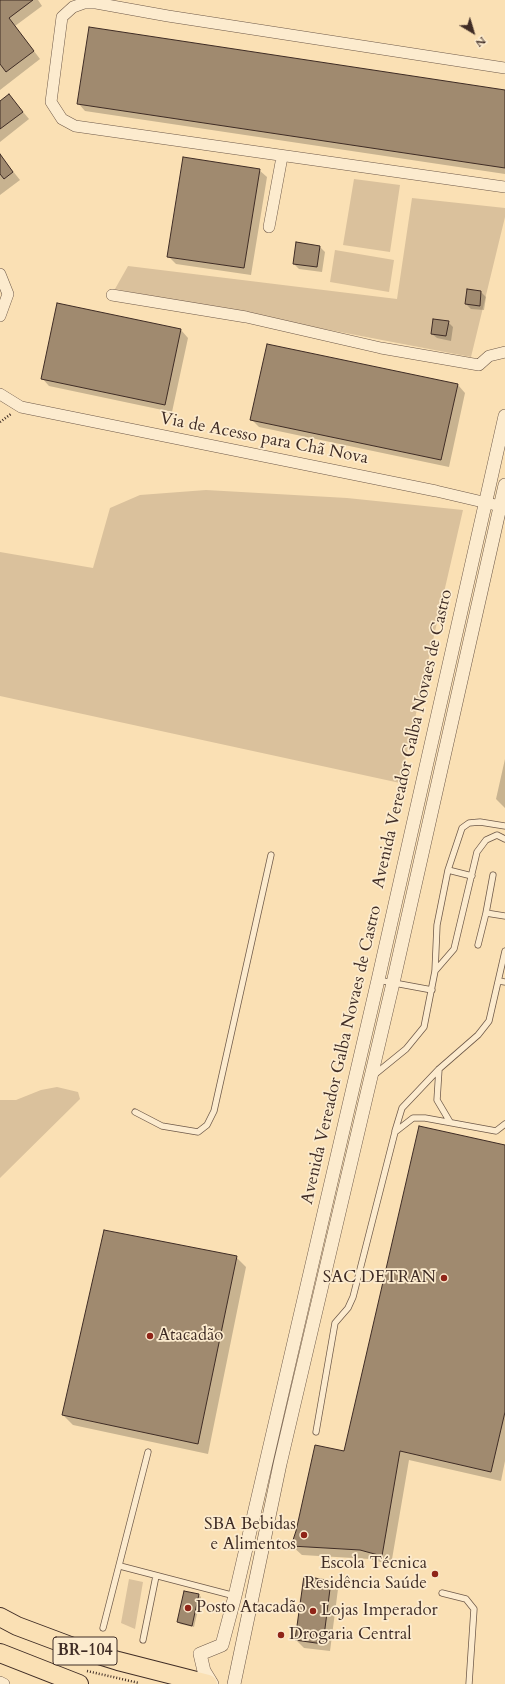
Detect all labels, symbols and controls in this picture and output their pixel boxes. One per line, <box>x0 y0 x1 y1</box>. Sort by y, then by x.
north arrow <box>453 12 493 52</box>
text: N <box>472 33 489 51</box>
street label: Via de Acesso para Chã Nova <box>158 409 370 469</box>
street label: Avenida Vereador Galba Novaes de Castro <box>369 588 457 890</box>
street label: Avenida Vereador Galba Novaes de Castro <box>298 904 386 1206</box>
place label: SAC DETRAN <box>323 1268 436 1288</box>
marker: SAC DETRAN <box>439 1273 449 1283</box>
place label: Atacadão <box>158 1326 224 1346</box>
marker: Atacadão <box>145 1331 155 1341</box>
place label: SBA Bebidas e Alimentos <box>204 1515 296 1555</box>
marker: SBA Bebidas e Alimentos <box>299 1530 309 1540</box>
place label: Escola Técnica Residência Saúde <box>304 1554 427 1594</box>
marker: Escola Técnica Residência Saúde <box>430 1569 440 1579</box>
place label: Posto Atacadão <box>196 1598 306 1618</box>
place label: Lojas Imperador <box>321 1601 438 1621</box>
marker: Posto Atacadão <box>183 1603 193 1613</box>
marker: Lojas Imperador <box>308 1606 318 1616</box>
place label: Drogaria Central <box>289 1625 412 1645</box>
marker: Drogaria Central <box>276 1630 286 1640</box>
road number: BR-104 <box>53 1637 117 1665</box>

